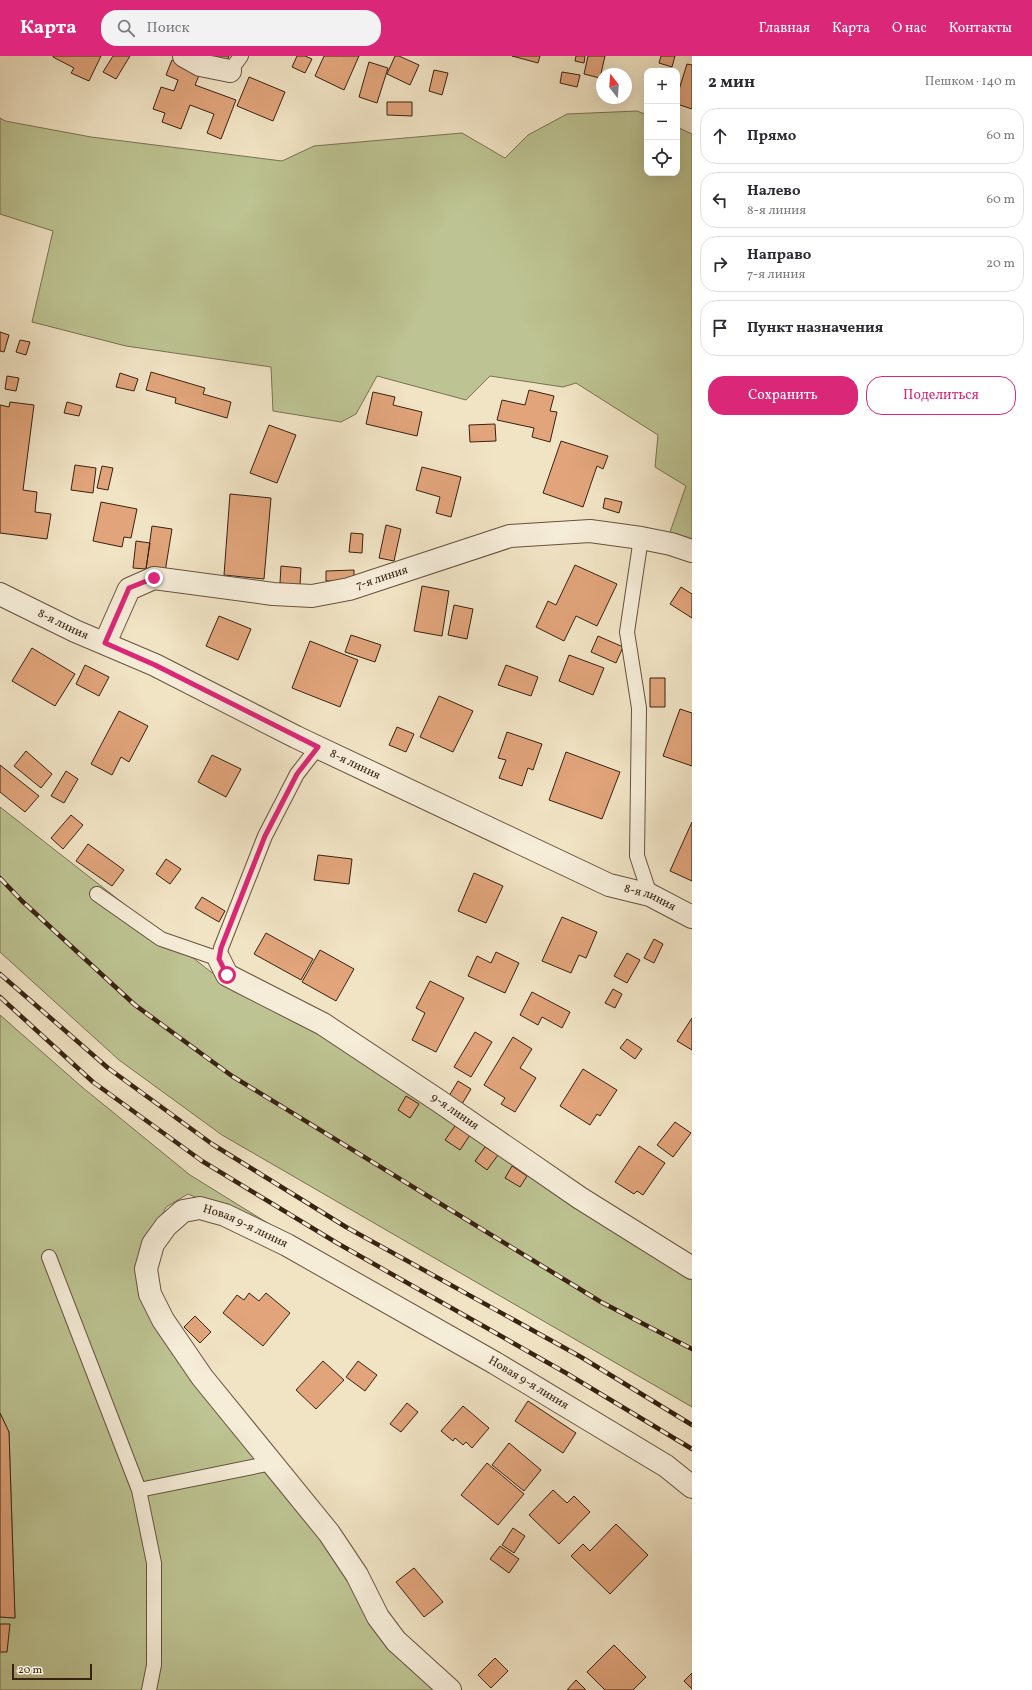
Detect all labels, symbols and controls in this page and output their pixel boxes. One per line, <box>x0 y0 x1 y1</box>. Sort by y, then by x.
search box <box>101 10 381 46</box>
text: Карта <box>20 15 77 41</box>
icon: search <box>115 17 137 39</box>
text: Поиск <box>147 18 190 39</box>
text: Главная <box>759 19 810 38</box>
text: Карта <box>832 19 870 38</box>
text: О нас <box>892 19 927 38</box>
text: Контакты <box>949 19 1012 38</box>
north arrow <box>596 68 632 104</box>
map controls <box>644 68 680 176</box>
button: + <box>644 68 680 104</box>
text: 2 мин <box>708 71 755 94</box>
text: Пешком · 140 m <box>925 73 1016 91</box>
button: − <box>644 104 680 140</box>
icon: ahead <box>709 125 731 147</box>
text: Прямо <box>747 126 796 147</box>
text: 60 m <box>987 127 1015 145</box>
button: locate <box>644 140 680 176</box>
text: Налево <box>747 181 801 202</box>
icon: left <box>709 189 731 211</box>
text: 60 m <box>987 191 1015 209</box>
text: 8-я линия <box>747 202 806 220</box>
text: Направо <box>747 245 811 266</box>
icon: right <box>709 253 731 275</box>
text: 20 m <box>986 255 1015 273</box>
text: 7-я линия <box>747 266 805 284</box>
icon: arrive <box>709 317 731 339</box>
text: Пункт назначения <box>747 318 883 339</box>
button: Сохранить <box>708 376 858 415</box>
button: Поделиться <box>866 376 1016 415</box>
street label: 7-я линия <box>354 562 410 594</box>
route end <box>145 569 163 587</box>
street label: 8-я линия <box>35 606 91 644</box>
street label: 8-я линия <box>327 746 383 784</box>
street label: 8-я линия <box>622 881 679 915</box>
route start <box>218 966 236 984</box>
street label: 9-я линия <box>428 1090 482 1134</box>
street label: Новая 9-я линия <box>201 1201 290 1252</box>
street label: Новая 9-я линия <box>485 1353 572 1413</box>
scale bar <box>12 1662 92 1681</box>
text: 20 m <box>18 1663 42 1678</box>

